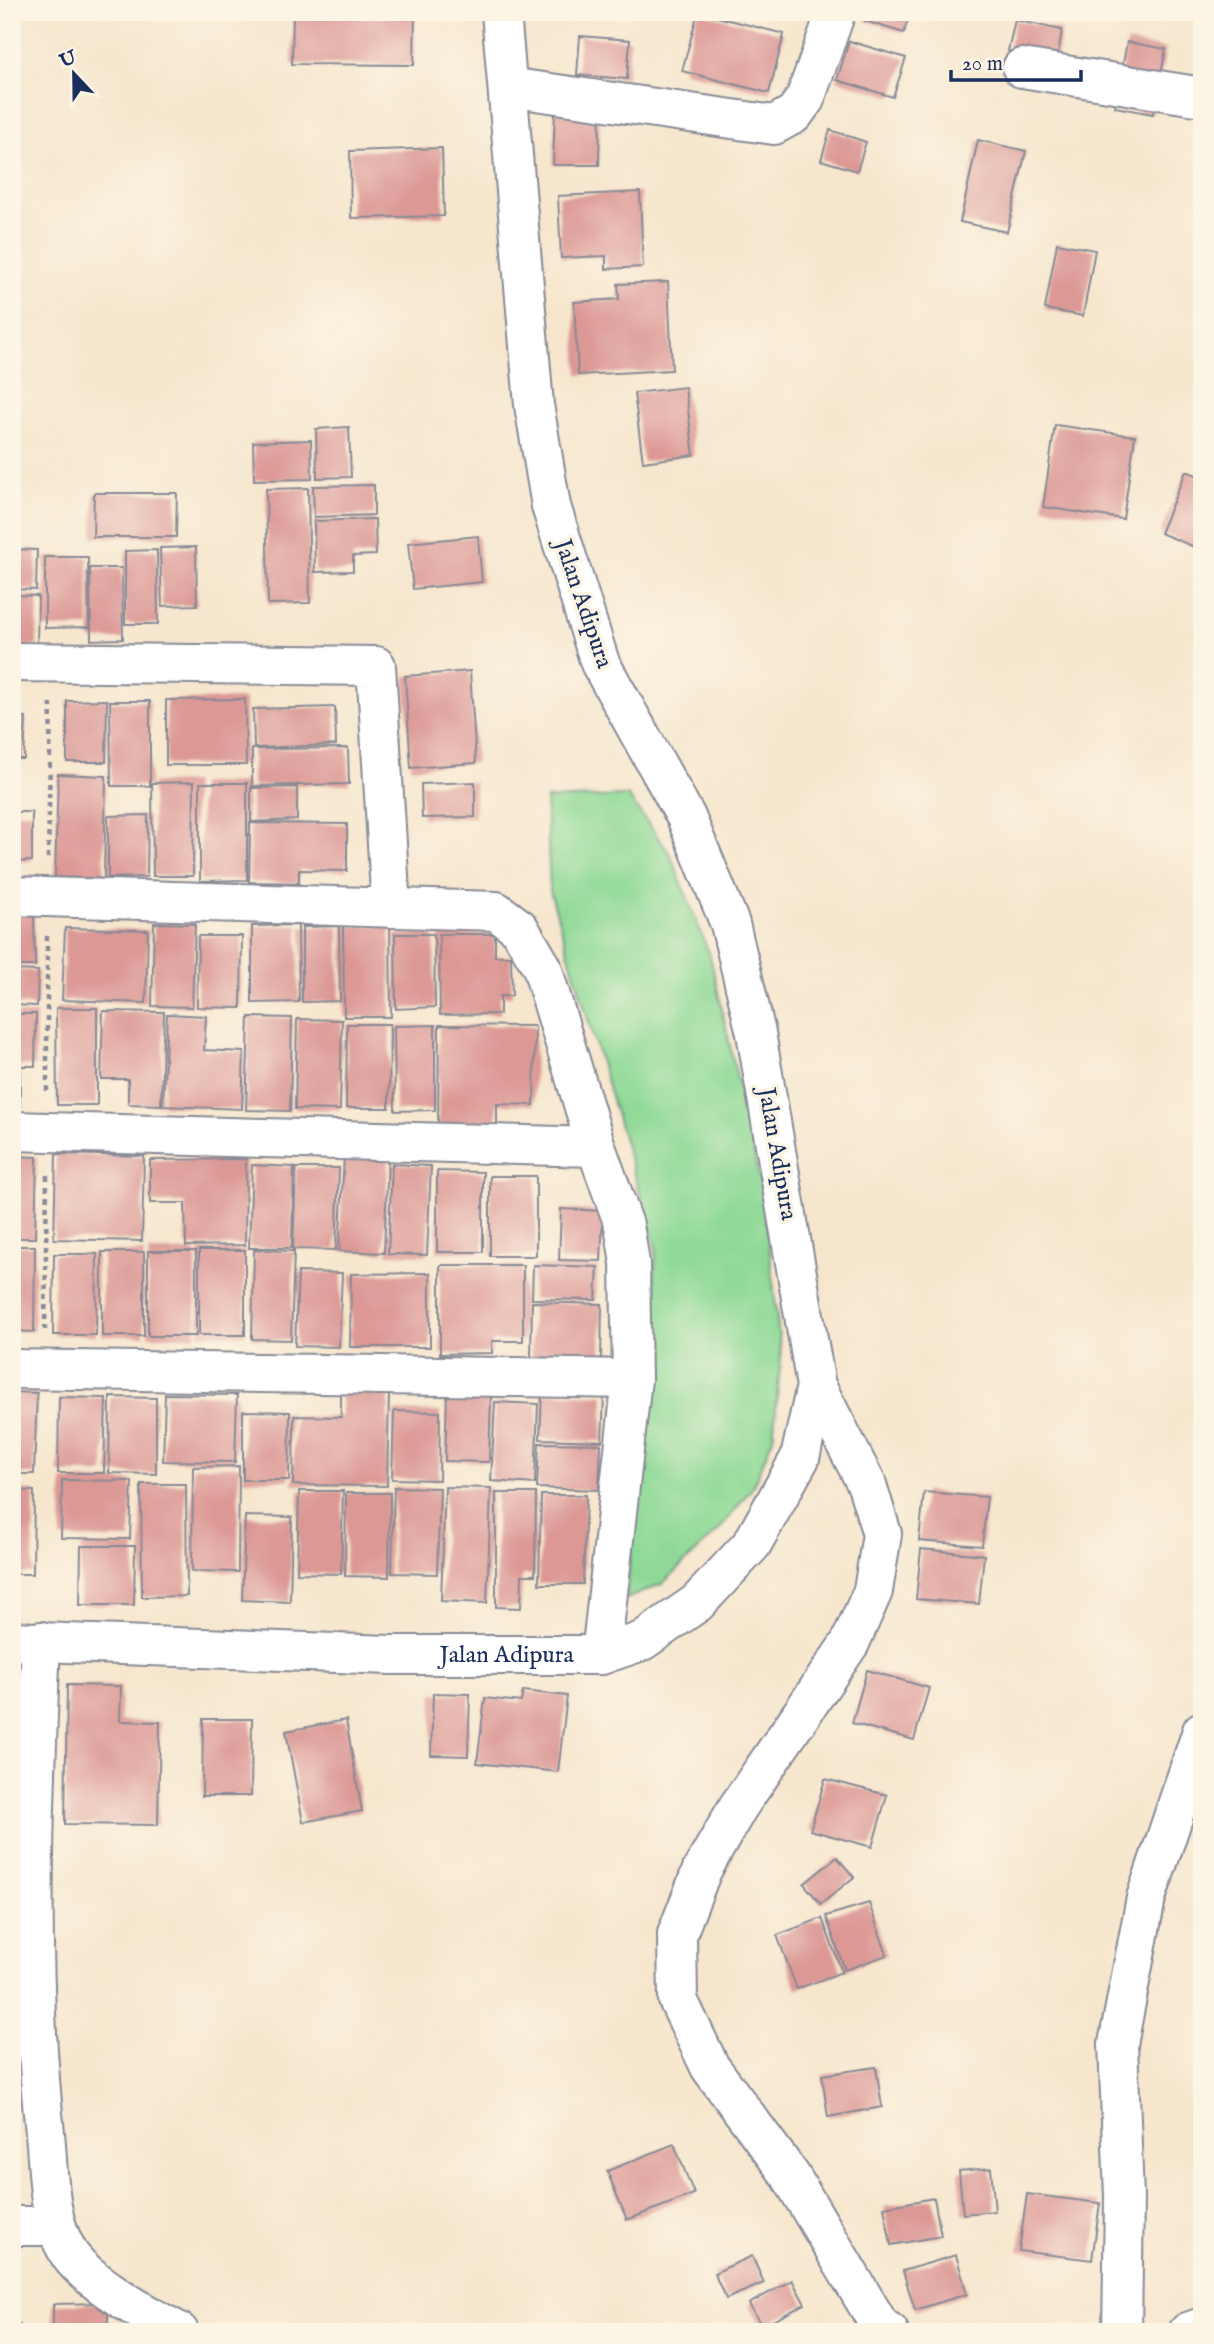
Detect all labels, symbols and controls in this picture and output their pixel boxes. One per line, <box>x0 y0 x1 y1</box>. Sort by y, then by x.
north arrow <box>38 38 108 108</box>
scale bar <box>951 38 1081 82</box>
text: U <box>55 46 81 75</box>
text: 20 m <box>962 51 1003 78</box>
street label: Jalan Adipura <box>545 533 620 673</box>
street label: Jalan Adipura <box>750 1082 804 1223</box>
street label: Jalan Adipura <box>437 1640 575 1671</box>

